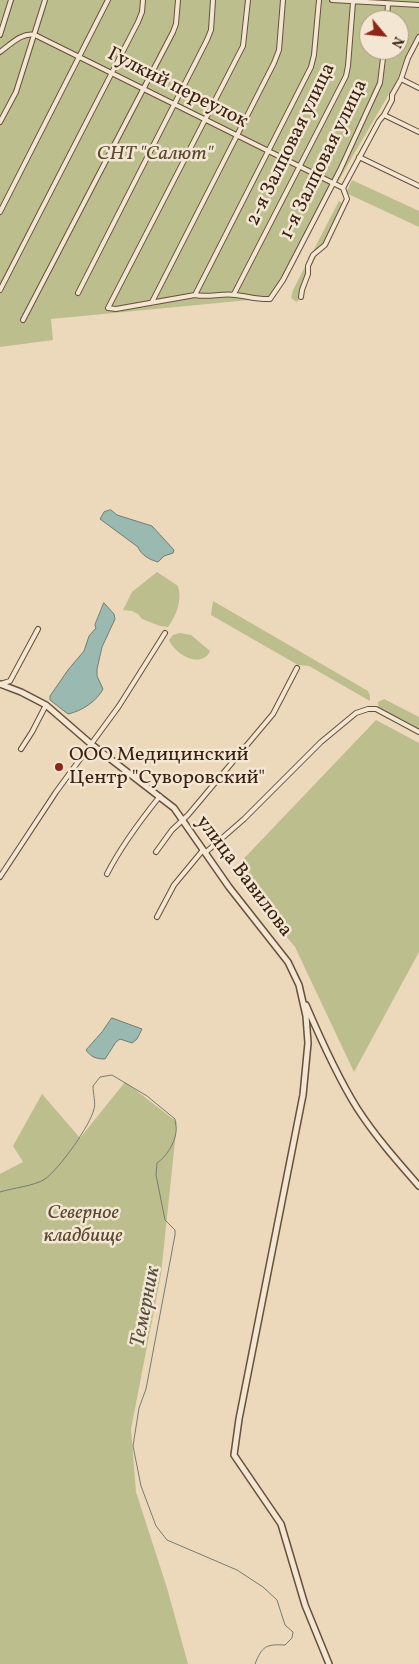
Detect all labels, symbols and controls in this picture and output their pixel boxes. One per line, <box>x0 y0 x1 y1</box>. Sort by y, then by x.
north arrow <box>359 10 409 60</box>
text: N <box>386 33 408 51</box>
street label: Гулкий переулок <box>103 43 251 135</box>
street label: 2-я Залповая улица <box>242 60 342 230</box>
street label: 1-я Залповая улица <box>276 76 374 244</box>
park label: СНТ "Салют" <box>97 143 213 167</box>
place label: ООО Медицинский Центр "Суворовский" <box>69 744 265 791</box>
marker: ООО Медицинский Центр "Суворовский" <box>53 761 65 773</box>
street label: улица Вавилова <box>189 811 297 943</box>
park label: Северное кладбище <box>44 1202 122 1249</box>
water label: Темерник <box>127 1265 167 1349</box>

